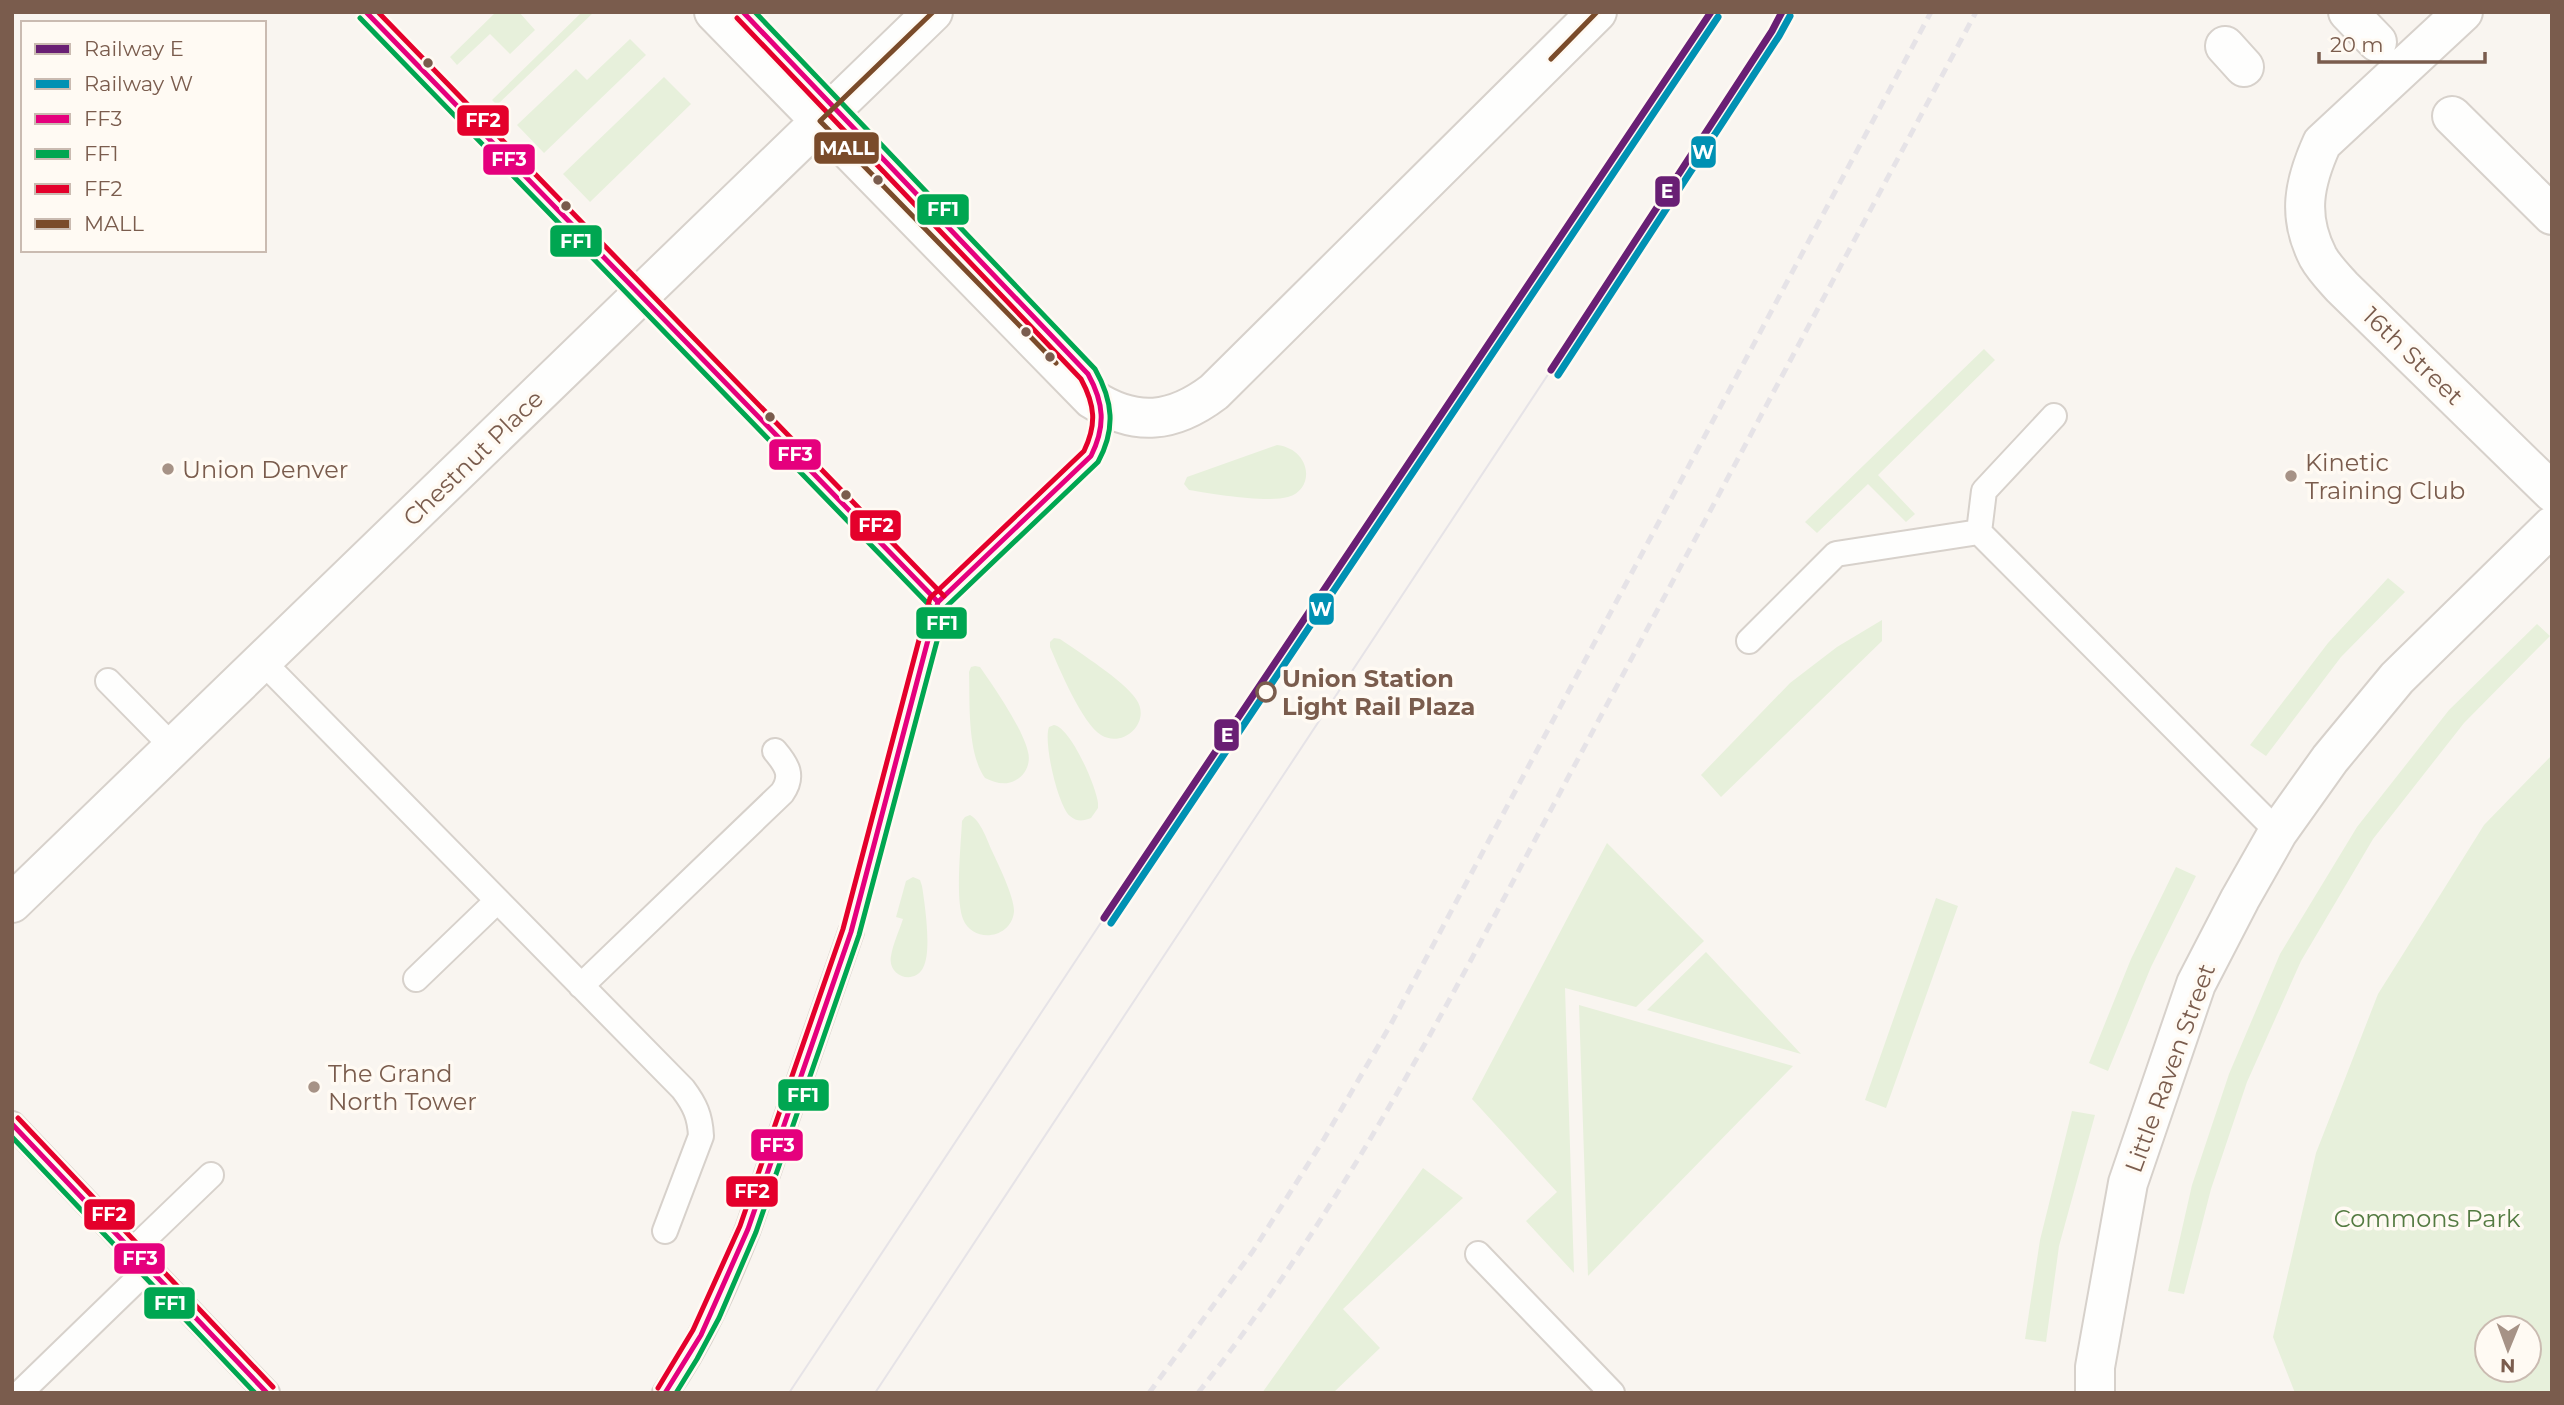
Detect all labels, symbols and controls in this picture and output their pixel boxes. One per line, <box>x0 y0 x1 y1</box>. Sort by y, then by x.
legend <box>21 21 266 252</box>
scale bar <box>2319 21 2485 65</box>
text: 20 m <box>2330 32 2384 57</box>
text: Railway E <box>84 36 184 61</box>
unlabelled marker <box>421 56 435 70</box>
text: Railway W <box>84 71 193 96</box>
line badge: FF2 <box>456 104 510 137</box>
text: FF3 <box>84 106 122 131</box>
text: FF2 <box>465 109 501 132</box>
line badge: MALL <box>813 131 880 165</box>
line badge: W <box>1690 135 1717 169</box>
text: MALL <box>819 137 875 160</box>
text: FF1 <box>84 141 118 166</box>
text: W <box>1692 141 1714 164</box>
line badge: FF3 <box>482 143 536 176</box>
text: FF3 <box>491 148 527 171</box>
unlabelled marker <box>871 173 885 187</box>
line badge: E <box>1654 175 1681 208</box>
text: FF2 <box>84 176 123 201</box>
text: E <box>1661 180 1673 203</box>
line badge: FF1 <box>916 193 970 226</box>
text: FF1 <box>927 198 959 221</box>
unlabelled marker <box>559 199 573 213</box>
text: MALL <box>84 211 144 236</box>
line badge: FF1 <box>549 224 603 258</box>
text: FF1 <box>560 230 592 253</box>
street label: 16th Street <box>2357 301 2469 411</box>
unlabelled marker <box>1019 325 1033 339</box>
unlabelled marker <box>1043 350 1057 364</box>
street label: Chestnut Place <box>397 384 549 532</box>
unlabelled marker <box>763 410 777 424</box>
line badge: FF3 <box>768 438 822 471</box>
text: FF3 <box>777 443 813 466</box>
place label: Kinetic Training Club <box>2305 448 2465 505</box>
place label: Union Denver <box>182 455 348 484</box>
marker: Union Denver <box>160 461 176 477</box>
marker: Kinetic Training Club <box>2283 468 2299 484</box>
unlabelled marker <box>839 488 853 502</box>
line badge: FF2 <box>849 509 902 542</box>
text: FF2 <box>858 514 894 537</box>
line badge: W <box>1308 592 1335 626</box>
text: W <box>1310 598 1332 621</box>
line badge: FF1 <box>915 606 968 640</box>
text: FF1 <box>926 612 958 635</box>
place label: Union Station Light Rail Plaza <box>1282 664 1475 721</box>
marker: Union Station Light Rail Plaza <box>1256 682 1276 702</box>
line badge: E <box>1213 718 1240 752</box>
text: E <box>1221 724 1233 747</box>
street label: Little Raven Street <box>2119 959 2221 1176</box>
place label: The Grand North Tower <box>328 1059 477 1116</box>
line badge: FF1 <box>777 1078 830 1112</box>
marker: The Grand North Tower <box>306 1079 322 1095</box>
text: FF1 <box>787 1084 819 1107</box>
line badge: FF3 <box>750 1128 804 1162</box>
text: FF3 <box>759 1134 795 1157</box>
line badge: FF2 <box>725 1175 779 1208</box>
text: FF2 <box>734 1180 770 1203</box>
line badge: FF2 <box>83 1198 136 1231</box>
text: FF2 <box>91 1203 127 1226</box>
park label: Commons Park <box>2334 1204 2521 1233</box>
line badge: FF3 <box>113 1242 166 1275</box>
text: FF3 <box>122 1247 158 1270</box>
line badge: FF1 <box>143 1286 196 1320</box>
text: FF1 <box>154 1292 186 1315</box>
north arrow <box>2473 1314 2543 1384</box>
text: N <box>2500 1354 2516 1377</box>

